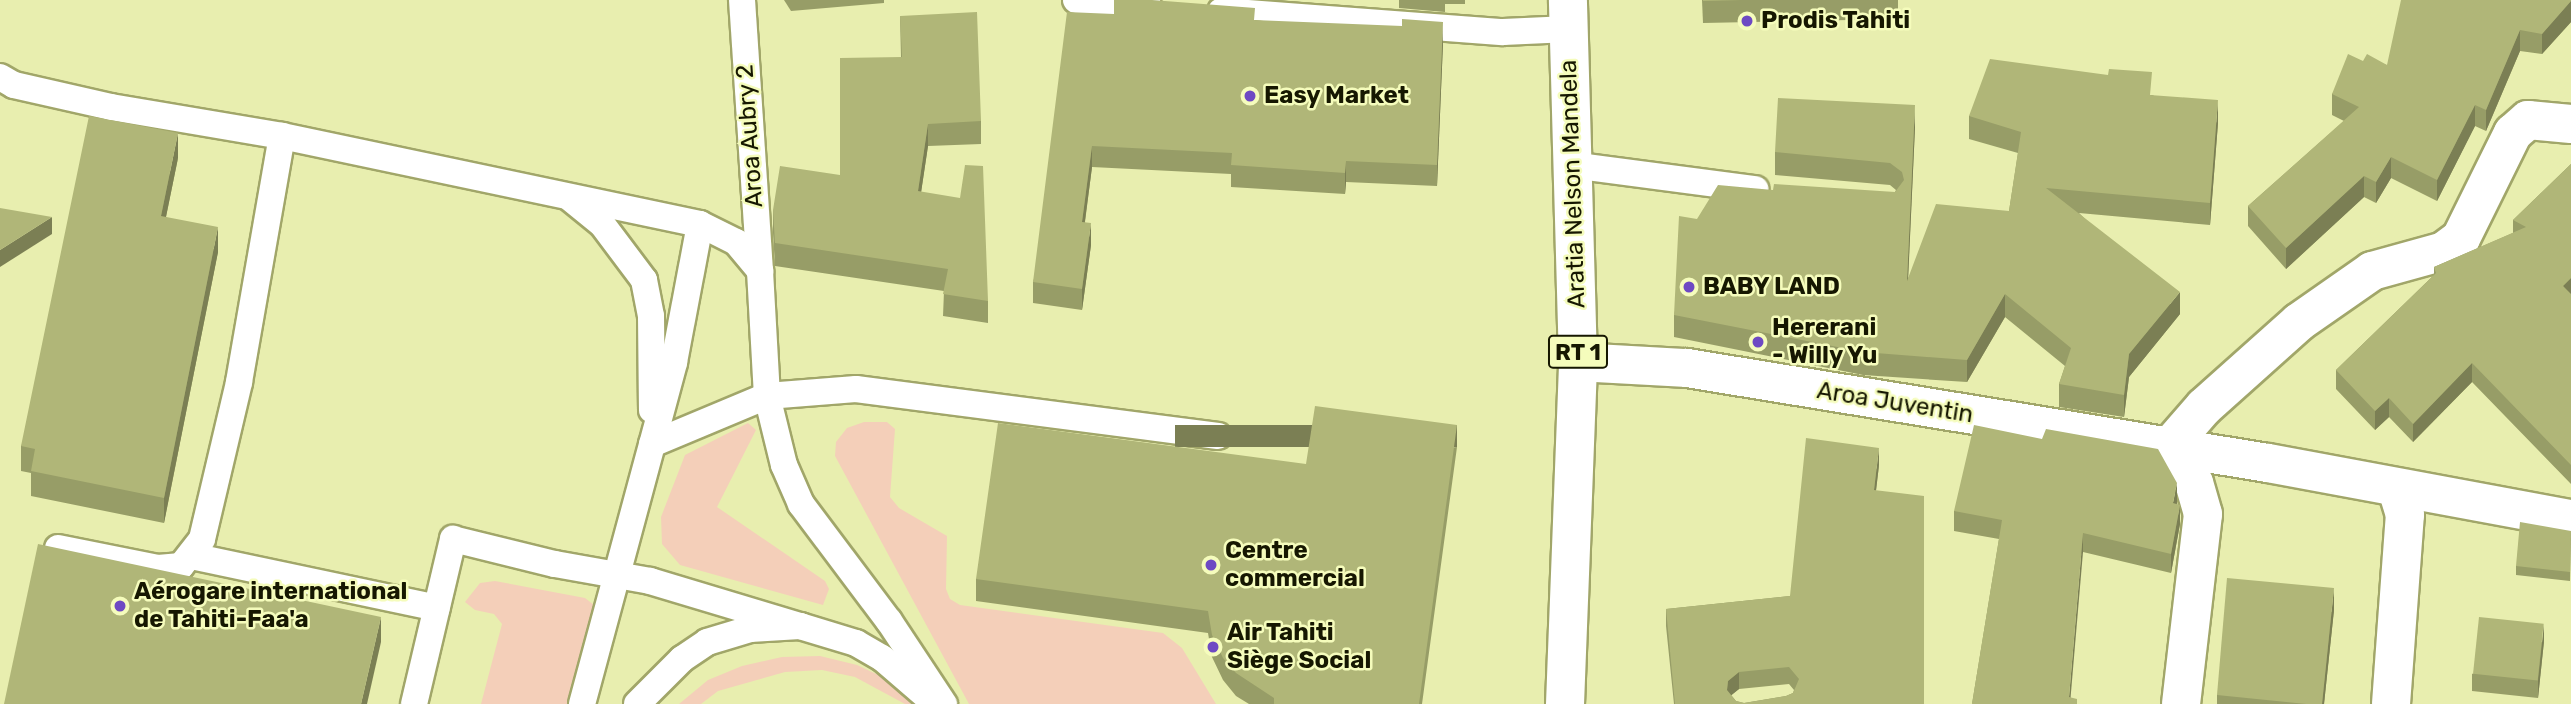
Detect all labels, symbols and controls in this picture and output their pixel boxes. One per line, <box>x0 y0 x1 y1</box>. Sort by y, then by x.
place label: Prodis Tahiti <box>1761 7 1911 35</box>
marker: Prodis Tahiti <box>1739 13 1755 29</box>
street label: Aratia Nelson Mandela <box>1554 59 1592 309</box>
street label: Aroa Aubry 2 <box>731 63 769 209</box>
place label: Easy Market <box>1264 82 1410 110</box>
marker: Easy Market <box>1242 88 1258 104</box>
place label: BABY LAND <box>1703 273 1841 301</box>
marker: BABY LAND <box>1681 279 1697 295</box>
place label: Hererani - Willy Yu <box>1772 314 1879 370</box>
road number: RT 1 <box>1546 332 1610 372</box>
marker: Hererani - Willy Yu <box>1750 334 1766 350</box>
street label: Aroa Juventin <box>1815 376 1975 430</box>
place label: Centre commercial <box>1225 537 1365 593</box>
marker: Centre commercial <box>1203 557 1219 573</box>
place label: Aérogare international de Tahiti-Faa'a <box>134 578 407 634</box>
marker: Aérogare international de Tahiti-Faa'a <box>112 598 128 614</box>
place label: Air Tahiti Siège Social <box>1227 619 1371 675</box>
marker: Air Tahiti Siège Social <box>1205 639 1221 655</box>

